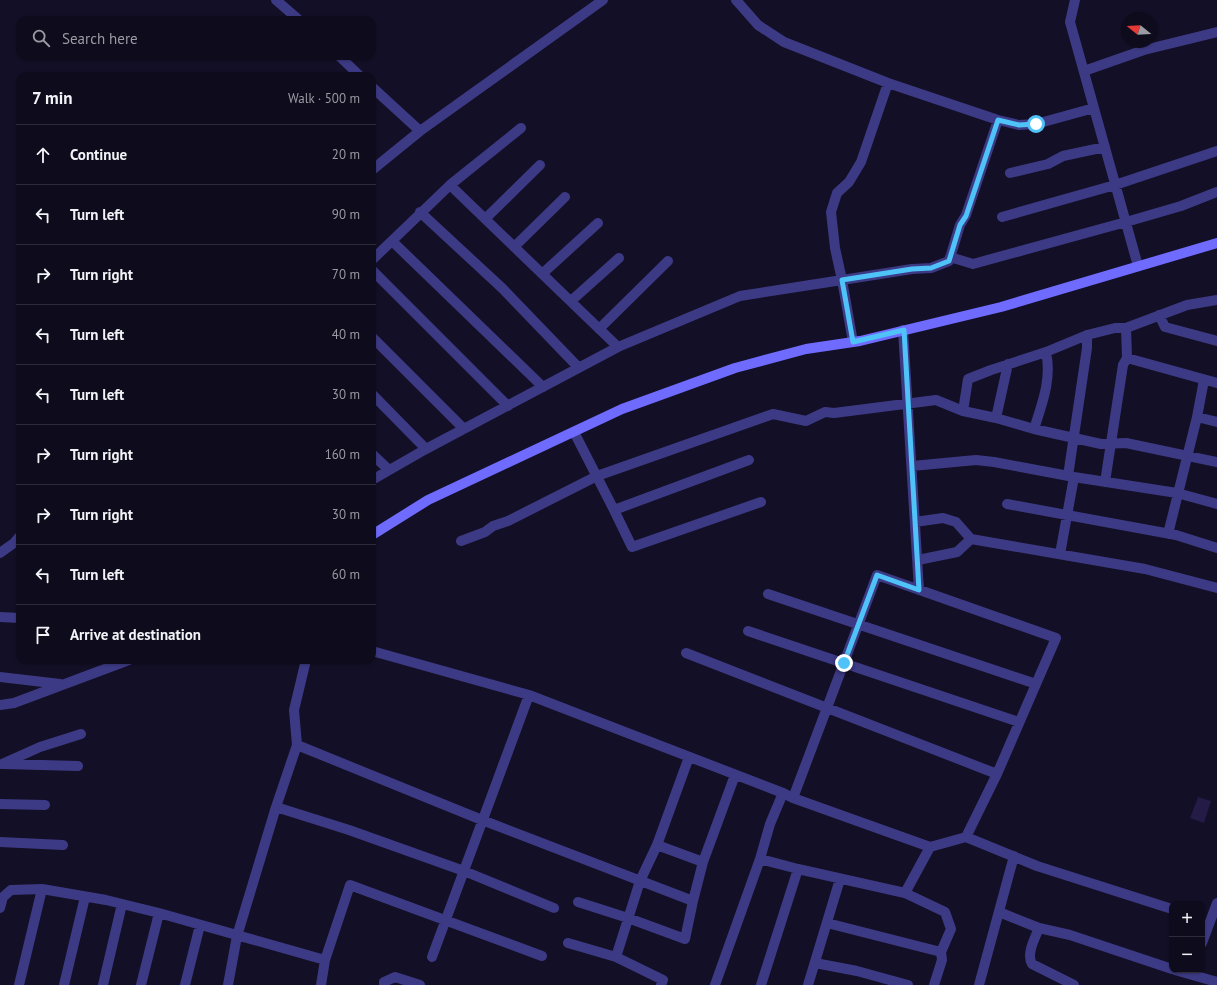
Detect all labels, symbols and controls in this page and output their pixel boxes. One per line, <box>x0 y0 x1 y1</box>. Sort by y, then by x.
north arrow <box>1121 12 1157 48</box>
search box <box>16 16 376 60</box>
icon: search <box>30 27 52 49</box>
text: Search here <box>62 29 138 48</box>
text: 7 min <box>32 87 73 109</box>
text: Walk · 500 m <box>288 90 360 107</box>
route start <box>1027 115 1045 133</box>
icon: ahead <box>32 144 54 166</box>
text: Continue <box>70 145 127 164</box>
text: 20 m <box>332 146 360 163</box>
icon: left <box>32 204 54 226</box>
text: Turn left <box>70 205 124 224</box>
text: 90 m <box>332 206 360 223</box>
icon: right <box>32 264 54 286</box>
text: Turn right <box>70 265 133 284</box>
text: 70 m <box>332 266 360 283</box>
icon: left <box>32 324 54 346</box>
text: Turn left <box>70 325 124 344</box>
text: 40 m <box>332 326 360 343</box>
icon: left <box>32 384 54 406</box>
text: Turn left <box>70 385 124 404</box>
text: 30 m <box>332 386 360 403</box>
icon: right <box>32 444 54 466</box>
text: Turn right <box>70 445 133 464</box>
text: 160 m <box>325 446 360 463</box>
icon: right <box>32 504 54 526</box>
text: Turn right <box>70 505 133 524</box>
text: 30 m <box>332 506 360 523</box>
icon: left <box>32 564 54 586</box>
text: Turn left <box>70 565 124 584</box>
text: 60 m <box>332 566 360 583</box>
icon: arrive <box>32 624 54 646</box>
text: Arrive at destination <box>70 625 201 644</box>
route end <box>835 654 853 672</box>
map controls <box>1169 901 1205 973</box>
button: + <box>1169 901 1205 937</box>
button: − <box>1169 937 1205 973</box>

